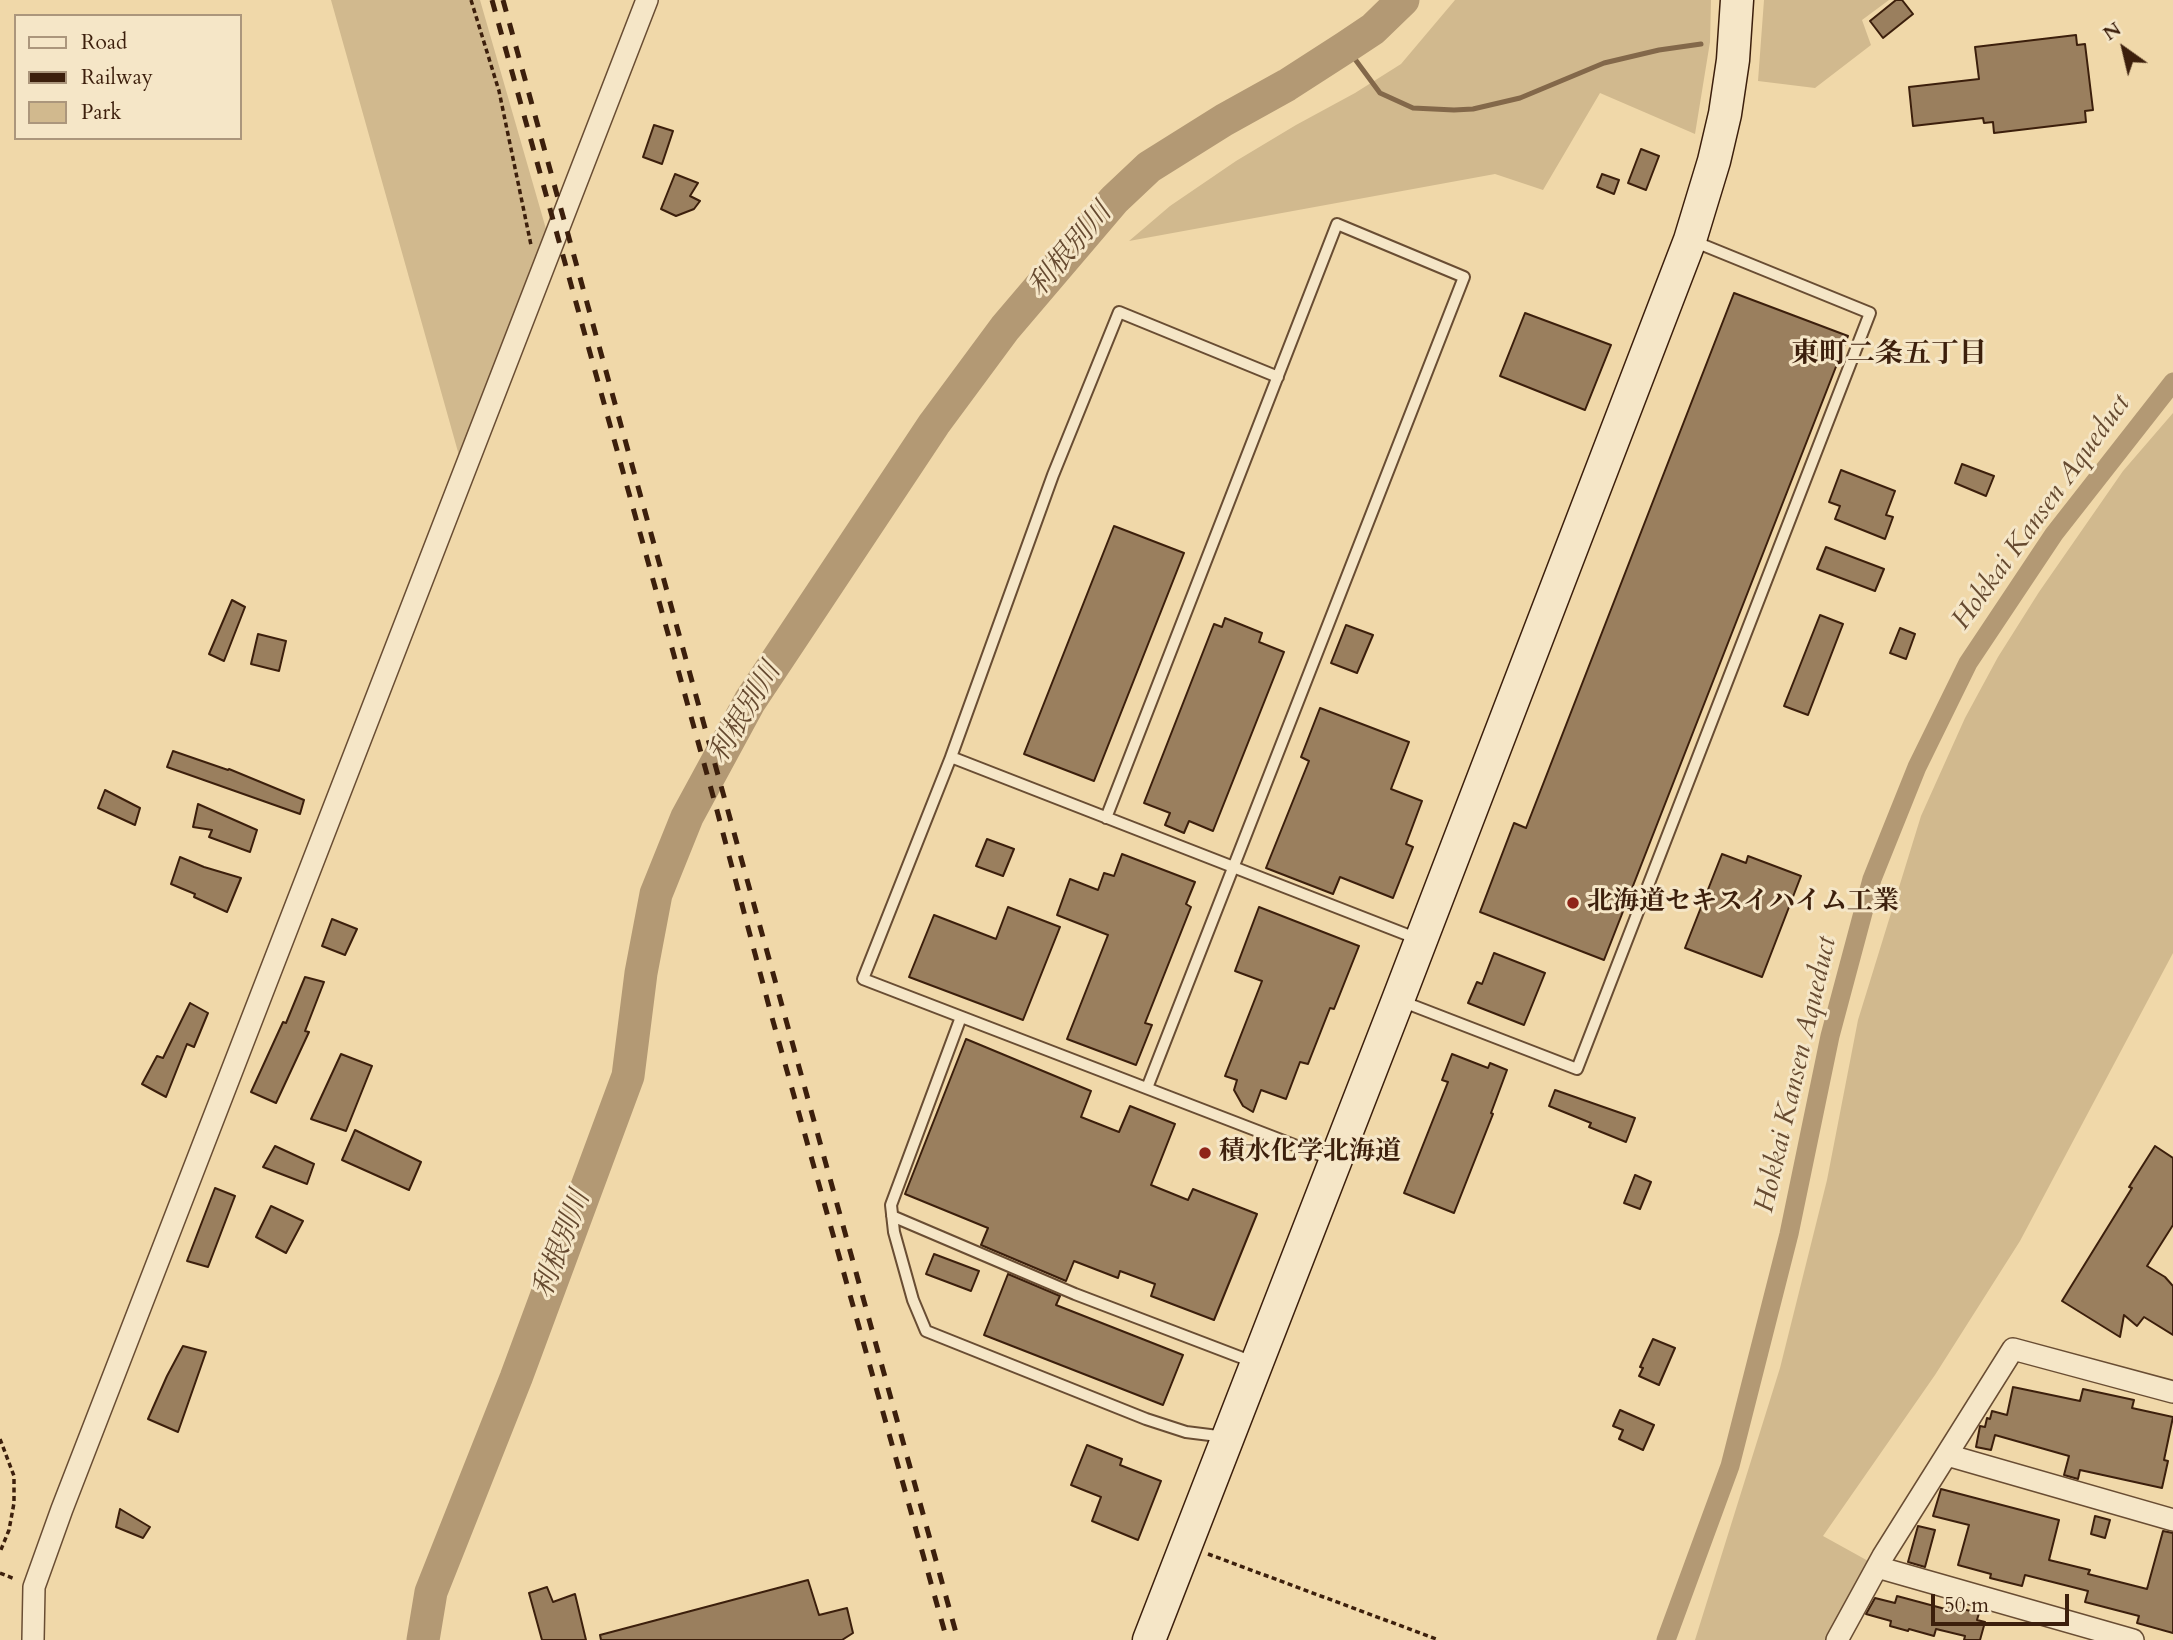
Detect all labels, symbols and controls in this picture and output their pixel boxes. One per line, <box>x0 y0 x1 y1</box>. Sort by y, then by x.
legend <box>14 14 242 140</box>
north arrow <box>2089 14 2159 84</box>
text: N <box>2098 16 2126 47</box>
text: Road <box>81 28 127 57</box>
text: Railway <box>81 63 153 92</box>
text: Park <box>81 98 121 127</box>
water label: 利根別川 <box>1022 197 1120 305</box>
district label: 東町二条五丁目 <box>1791 339 1987 373</box>
water label: Hokkai Kansen Aqueduct <box>1946 389 2138 637</box>
water label: 利根別川 <box>703 657 789 771</box>
place label: 北海道セキスイハイム工業 <box>1587 887 1899 919</box>
marker: 北海道セキスイハイム工業 <box>1565 895 1581 911</box>
water label: Hokkai Kansen Aqueduct <box>1749 934 1845 1216</box>
place label: 積水化学北海道 <box>1219 1137 1401 1169</box>
marker: 積水化学北海道 <box>1197 1145 1213 1161</box>
water label: 利根別川 <box>527 1187 599 1303</box>
scale bar <box>1935 1580 2073 1624</box>
text: 50 m <box>1944 1591 1989 1620</box>

